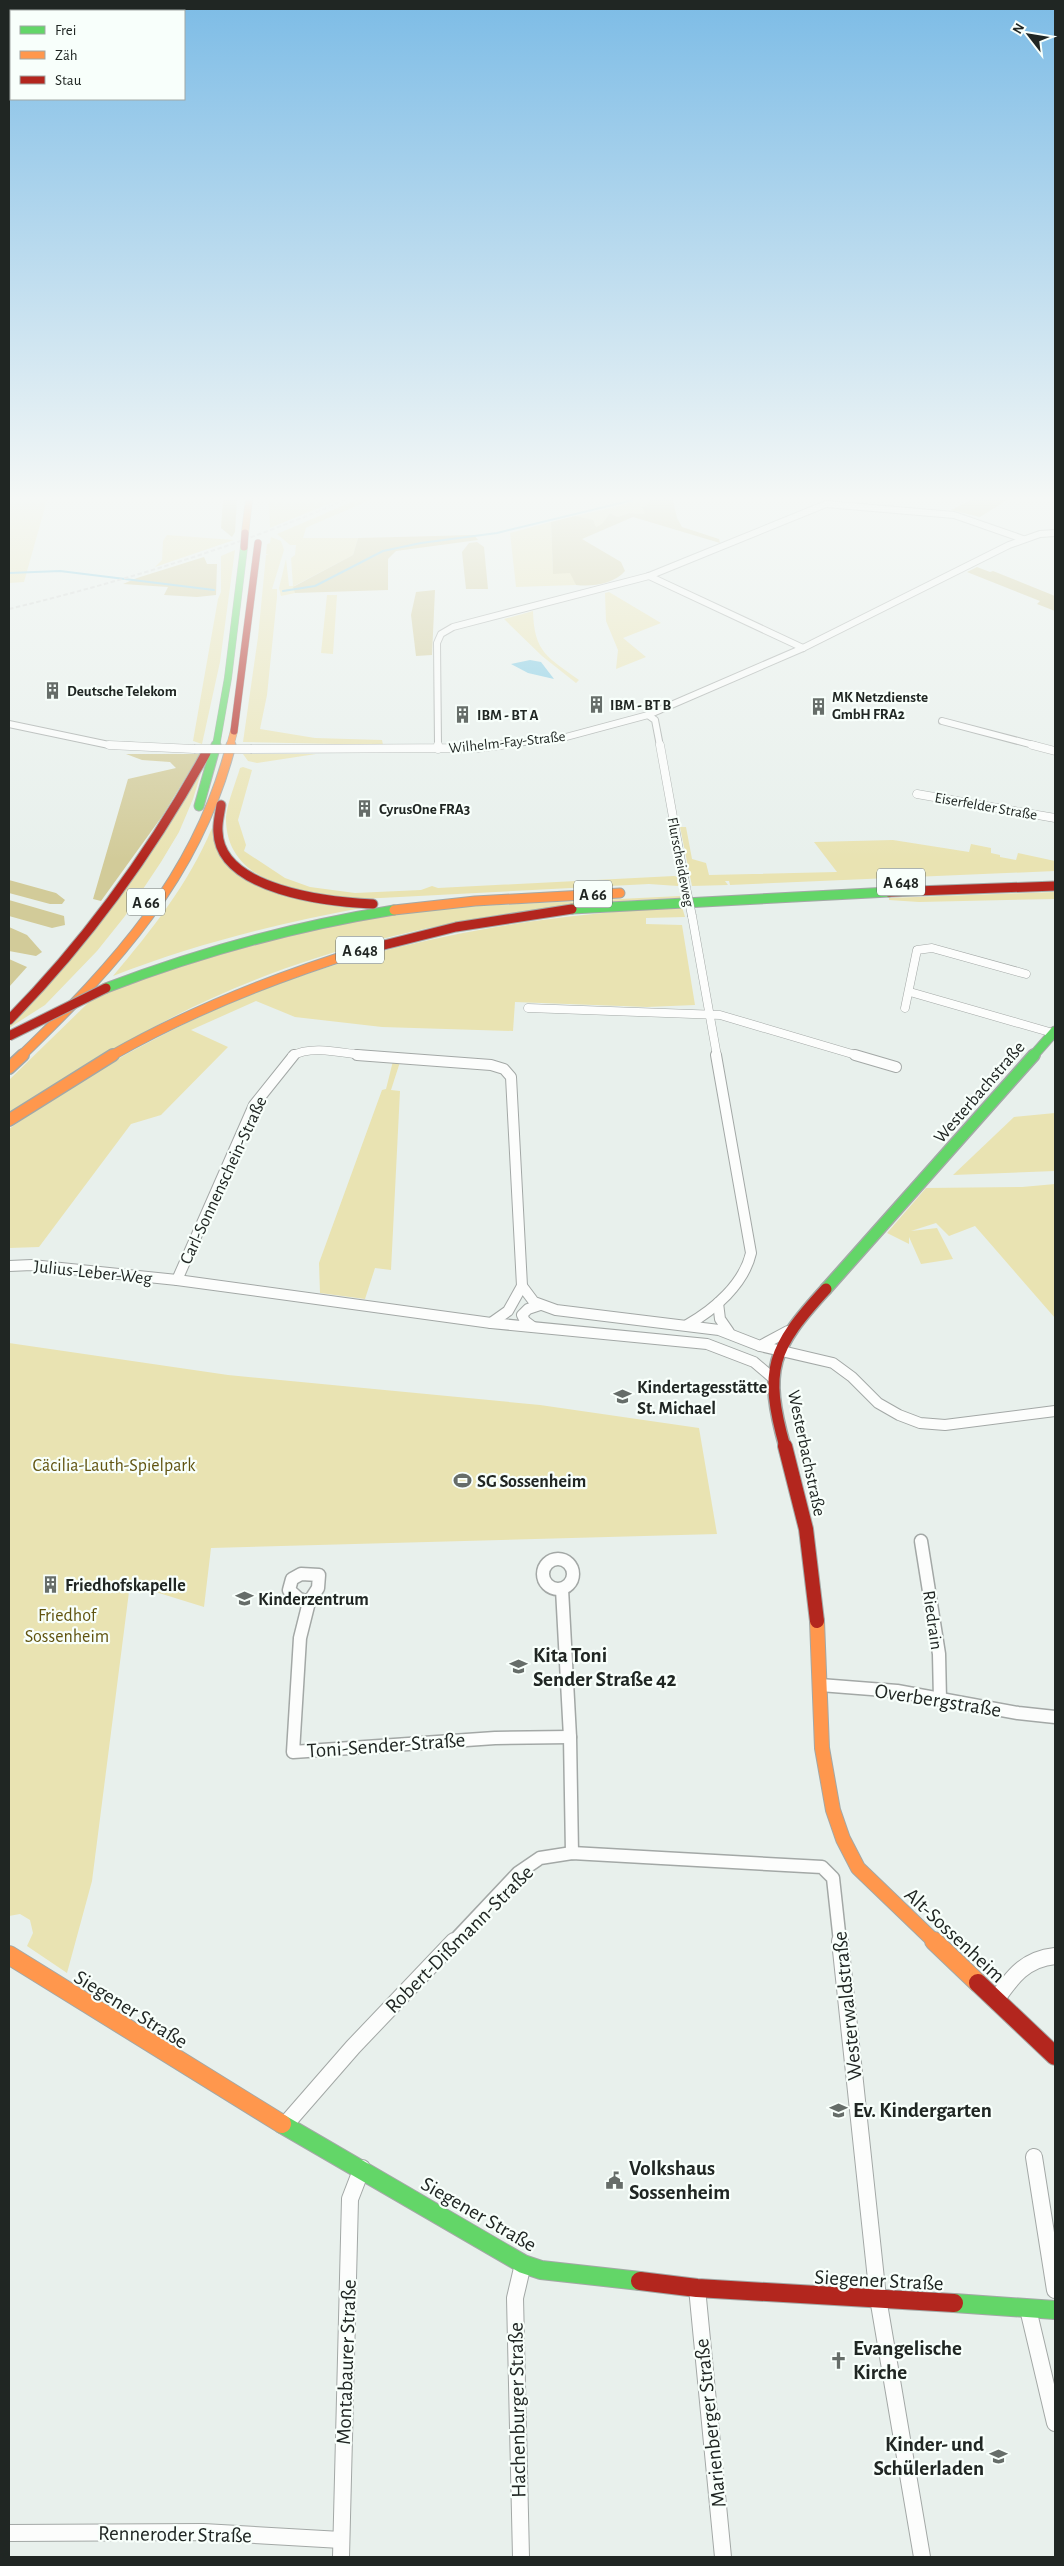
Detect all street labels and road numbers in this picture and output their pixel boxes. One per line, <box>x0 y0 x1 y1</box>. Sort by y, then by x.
street label: Wilhelm-Fay-Straße <box>448 729 566 756</box>
street label: Eiserfelder Straße <box>934 790 1038 823</box>
street label: Flurscheideweg <box>664 816 697 909</box>
road number: A 648 <box>877 869 925 896</box>
road number: A 66 <box>574 881 612 908</box>
road number: A 66 <box>127 889 165 916</box>
road number: A 648 <box>336 936 384 964</box>
street label: Westerbachstraße <box>931 1038 1029 1147</box>
street label: Carl-Sonnenschein-Straße <box>177 1094 271 1267</box>
street label: Julius-Leber-Weg <box>33 1258 153 1288</box>
street label: Westerbachstraße <box>784 1389 828 1518</box>
street label: Riedrain <box>919 1589 945 1651</box>
street label: Overbergstraße <box>873 1680 1003 1721</box>
street label: Toni-Sender-Straße <box>306 1729 466 1762</box>
street label: Robert-Dißmann-Straße <box>381 1861 537 2017</box>
street label: Alt-Sossenheim <box>900 1884 1009 1987</box>
street label: Westerwaldstraße <box>829 1930 866 2082</box>
street label: Siegener Straße <box>70 1966 191 2053</box>
street label: Siegener Straße <box>417 2173 540 2256</box>
street label: Siegener Straße <box>814 2267 944 2294</box>
street label: Montabaurer Straße <box>333 2279 360 2445</box>
street label: Hachenburger Straße <box>505 2322 530 2498</box>
street label: Marienberger Straße <box>691 2337 730 2509</box>
street label: Renneroder Straße <box>98 2523 252 2546</box>

